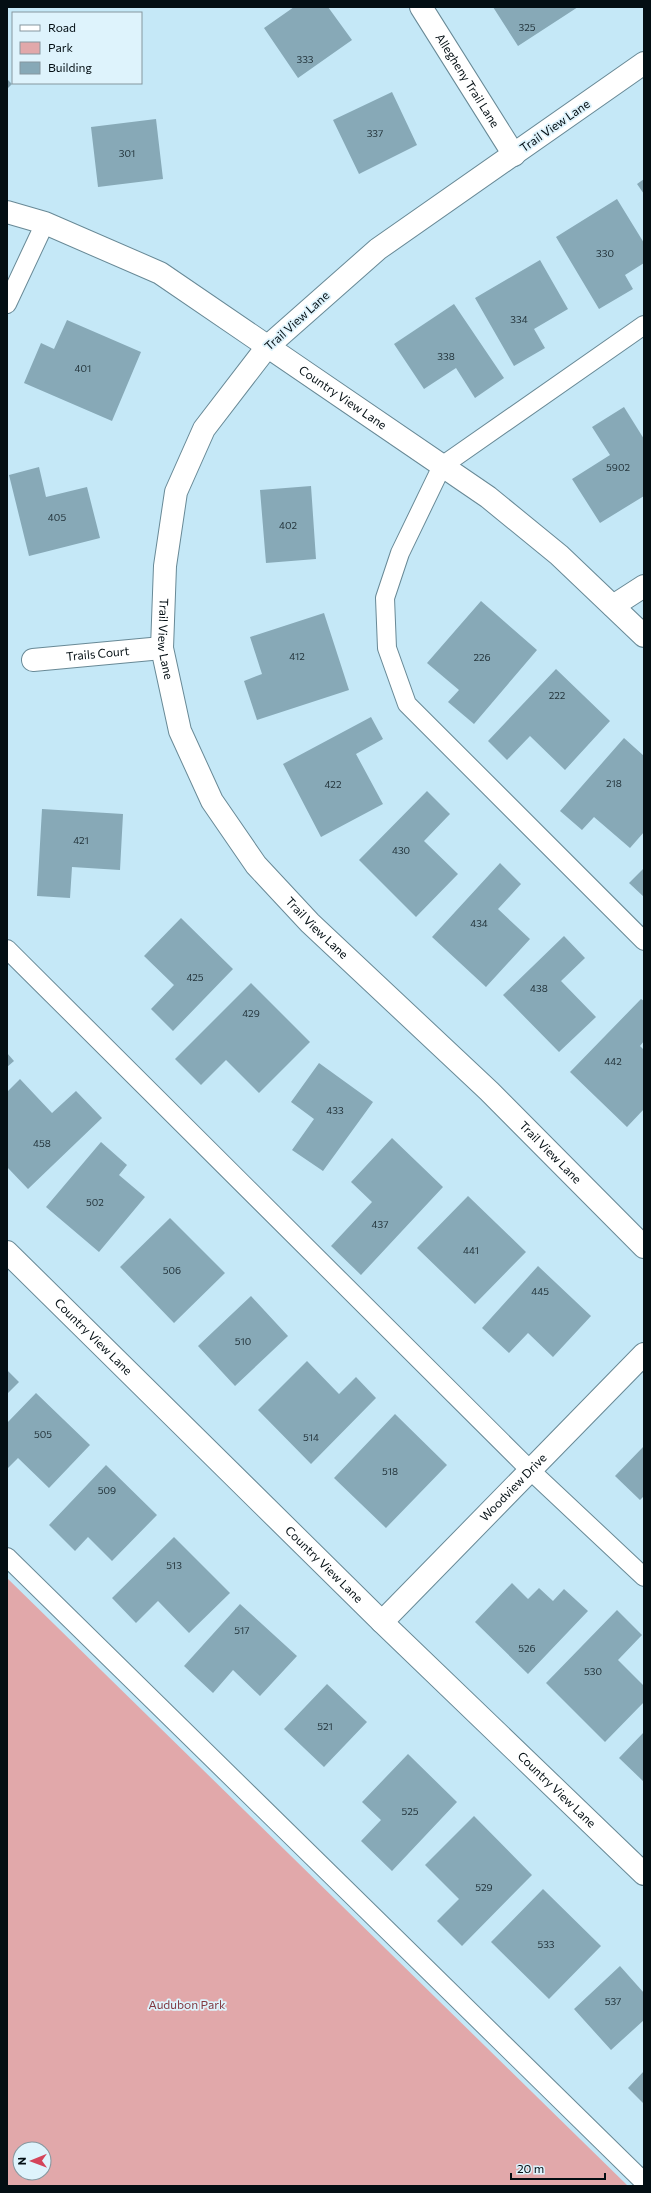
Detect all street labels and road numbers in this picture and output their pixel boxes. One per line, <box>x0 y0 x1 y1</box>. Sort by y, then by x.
street label: Allegheny Trail Lane <box>433 31 503 130</box>
street label: Trail View Lane <box>517 96 592 154</box>
street label: Trail View Lane <box>261 288 331 353</box>
street label: Country View Lane <box>297 362 390 432</box>
street label: Trail View Lane <box>156 598 177 681</box>
street label: Trails Court <box>65 643 130 663</box>
street label: Trail View Lane <box>283 894 351 961</box>
street label: Trail View Lane <box>517 1118 585 1186</box>
street label: Country View Lane <box>52 1295 135 1377</box>
street label: Woodview Drive <box>477 1450 549 1524</box>
street label: Country View Lane <box>283 1523 366 1605</box>
street label: Country View Lane <box>515 1748 599 1830</box>

